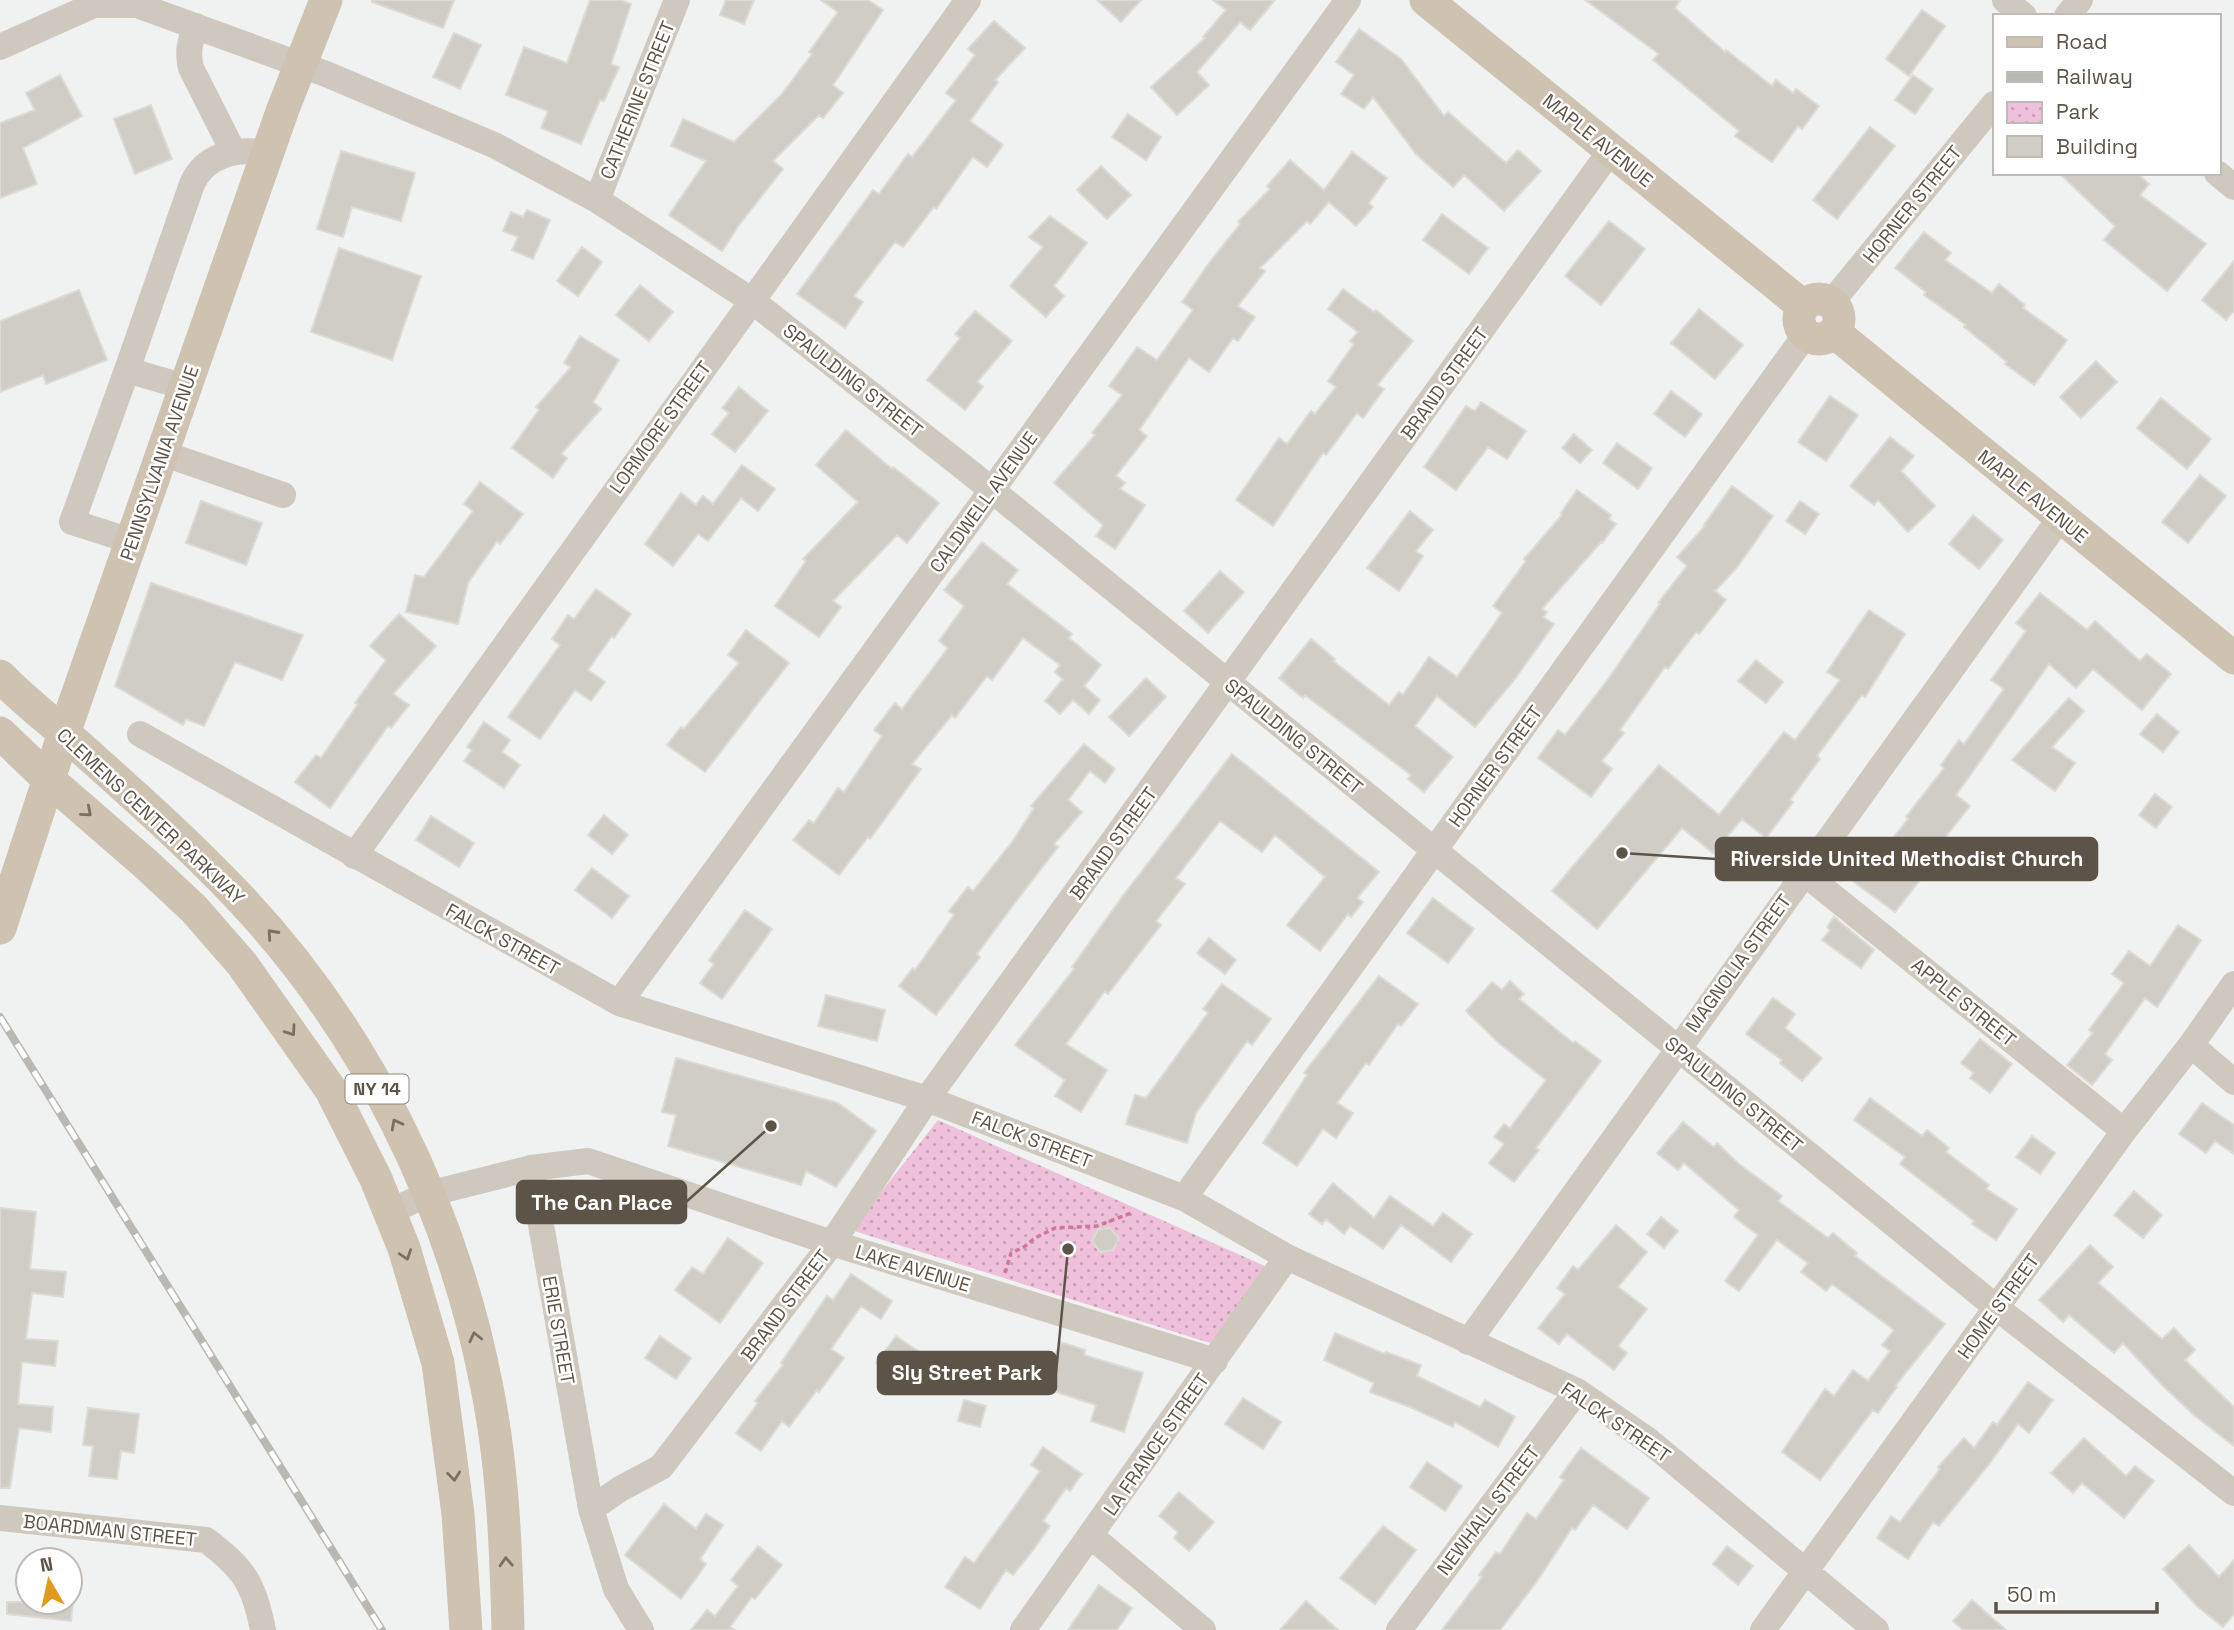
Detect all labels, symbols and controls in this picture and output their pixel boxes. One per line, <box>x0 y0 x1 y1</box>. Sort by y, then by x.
legend <box>1993 14 2220 175</box>
street label: CATHERINE STREET <box>594 17 681 183</box>
text: Road <box>2056 28 2108 55</box>
text: Railway <box>2056 63 2133 90</box>
street label: MAPLE AVENUE <box>1537 88 1658 193</box>
text: Park <box>2056 98 2100 125</box>
text: Building <box>2056 133 2138 160</box>
street label: HORNER STREET <box>1857 140 1967 268</box>
street label: SPAULDING STREET <box>778 318 928 443</box>
street label: BRAND STREET <box>1395 322 1494 445</box>
street label: LORMORE STREET <box>604 356 717 499</box>
street label: PENNSYLVANIA AVENUE <box>114 362 205 564</box>
street label: CALDWELL AVENUE <box>924 427 1043 578</box>
street label: MAPLE AVENUE <box>1972 444 2093 549</box>
street label: SPAULDING STREET <box>1219 673 1368 800</box>
street label: HORNER STREET <box>1443 701 1548 832</box>
street label: CLEMENS CENTER PARKWAY <box>51 723 250 910</box>
street label: BRAND STREET <box>1064 782 1163 905</box>
one-way arrow <box>78 804 91 816</box>
callout: Riverside United Methodist Church <box>1716 838 2097 880</box>
text: Riverside United Methodist Church <box>1730 845 2084 872</box>
street label: MAGNOLIA STREET <box>1680 889 1797 1037</box>
street label: FALCK STREET <box>441 898 564 981</box>
one-way arrow <box>268 929 281 942</box>
street label: APPLE STREET <box>1906 953 2021 1052</box>
one-way arrow <box>283 1023 295 1036</box>
street label: SPAULDING STREET <box>1659 1031 1808 1158</box>
road number: NY 14 <box>346 1074 408 1104</box>
street label: FALCK STREET <box>968 1105 1096 1174</box>
one-way arrow <box>391 1119 404 1132</box>
callout: The Can Place <box>517 1181 686 1223</box>
text: The Can Place <box>531 1189 673 1216</box>
street label: LAKE AVENUE <box>852 1239 973 1298</box>
street label: BRAND STREET <box>735 1245 836 1366</box>
one-way arrow <box>398 1248 412 1260</box>
street label: HOME STREET <box>1952 1249 2045 1364</box>
street label: ERIE STREET <box>537 1274 580 1386</box>
one-way arrow <box>469 1331 483 1343</box>
callout: Sly Street Park <box>878 1352 1056 1394</box>
text: Sly Street Park <box>892 1359 1042 1386</box>
street label: LA FRANCE STREET <box>1098 1368 1215 1520</box>
street label: FALCK STREET <box>1556 1377 1675 1468</box>
street label: NEWHALL STREET <box>1431 1440 1545 1580</box>
one-way arrow <box>446 1471 461 1482</box>
street label: BOARDMAN STREET <box>22 1509 198 1552</box>
north arrow <box>14 1546 84 1616</box>
text: N <box>38 1551 55 1578</box>
one-way arrow <box>499 1556 514 1567</box>
scale bar <box>1996 1570 2157 1614</box>
text: 50 m <box>2007 1581 2057 1608</box>

